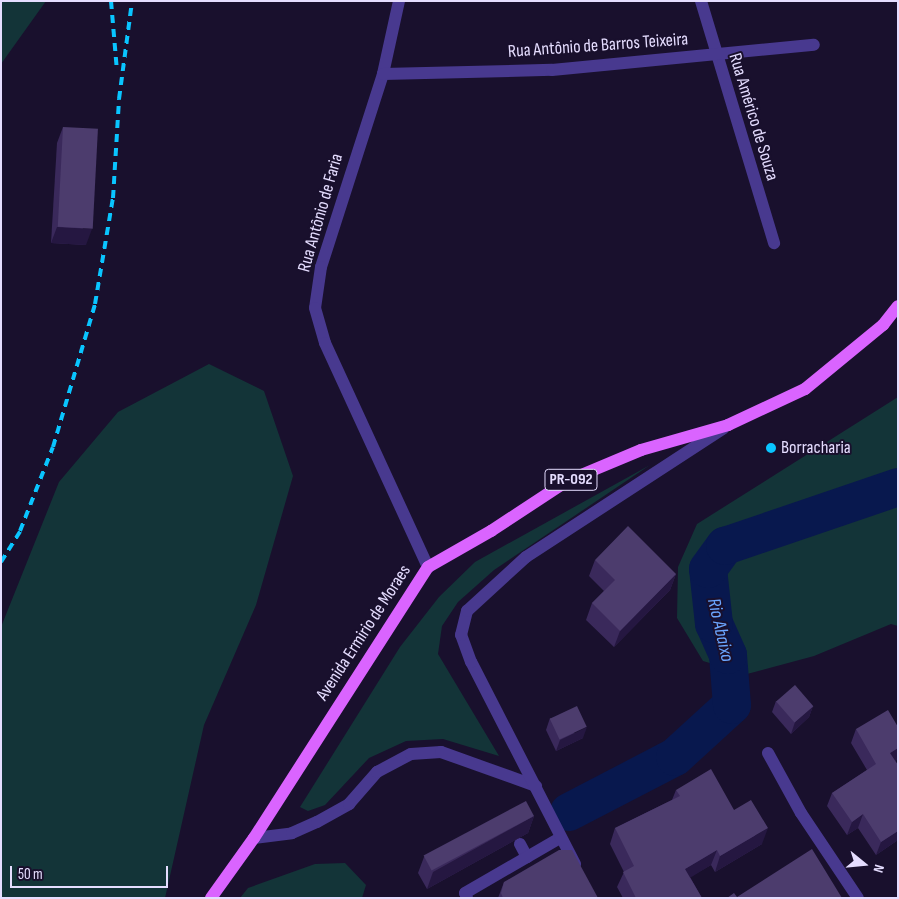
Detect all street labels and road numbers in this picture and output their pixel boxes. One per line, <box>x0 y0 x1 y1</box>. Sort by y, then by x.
street label: Rua Antônio de Barros Teixeira <box>507 29 689 63</box>
street label: Rua Américo de Souza <box>723 51 783 183</box>
street label: Rua Antônio de Faria <box>294 151 348 275</box>
road number: PR-092 <box>544 466 598 494</box>
street label: Avenida Ermirio de Moraes <box>312 561 416 705</box>

